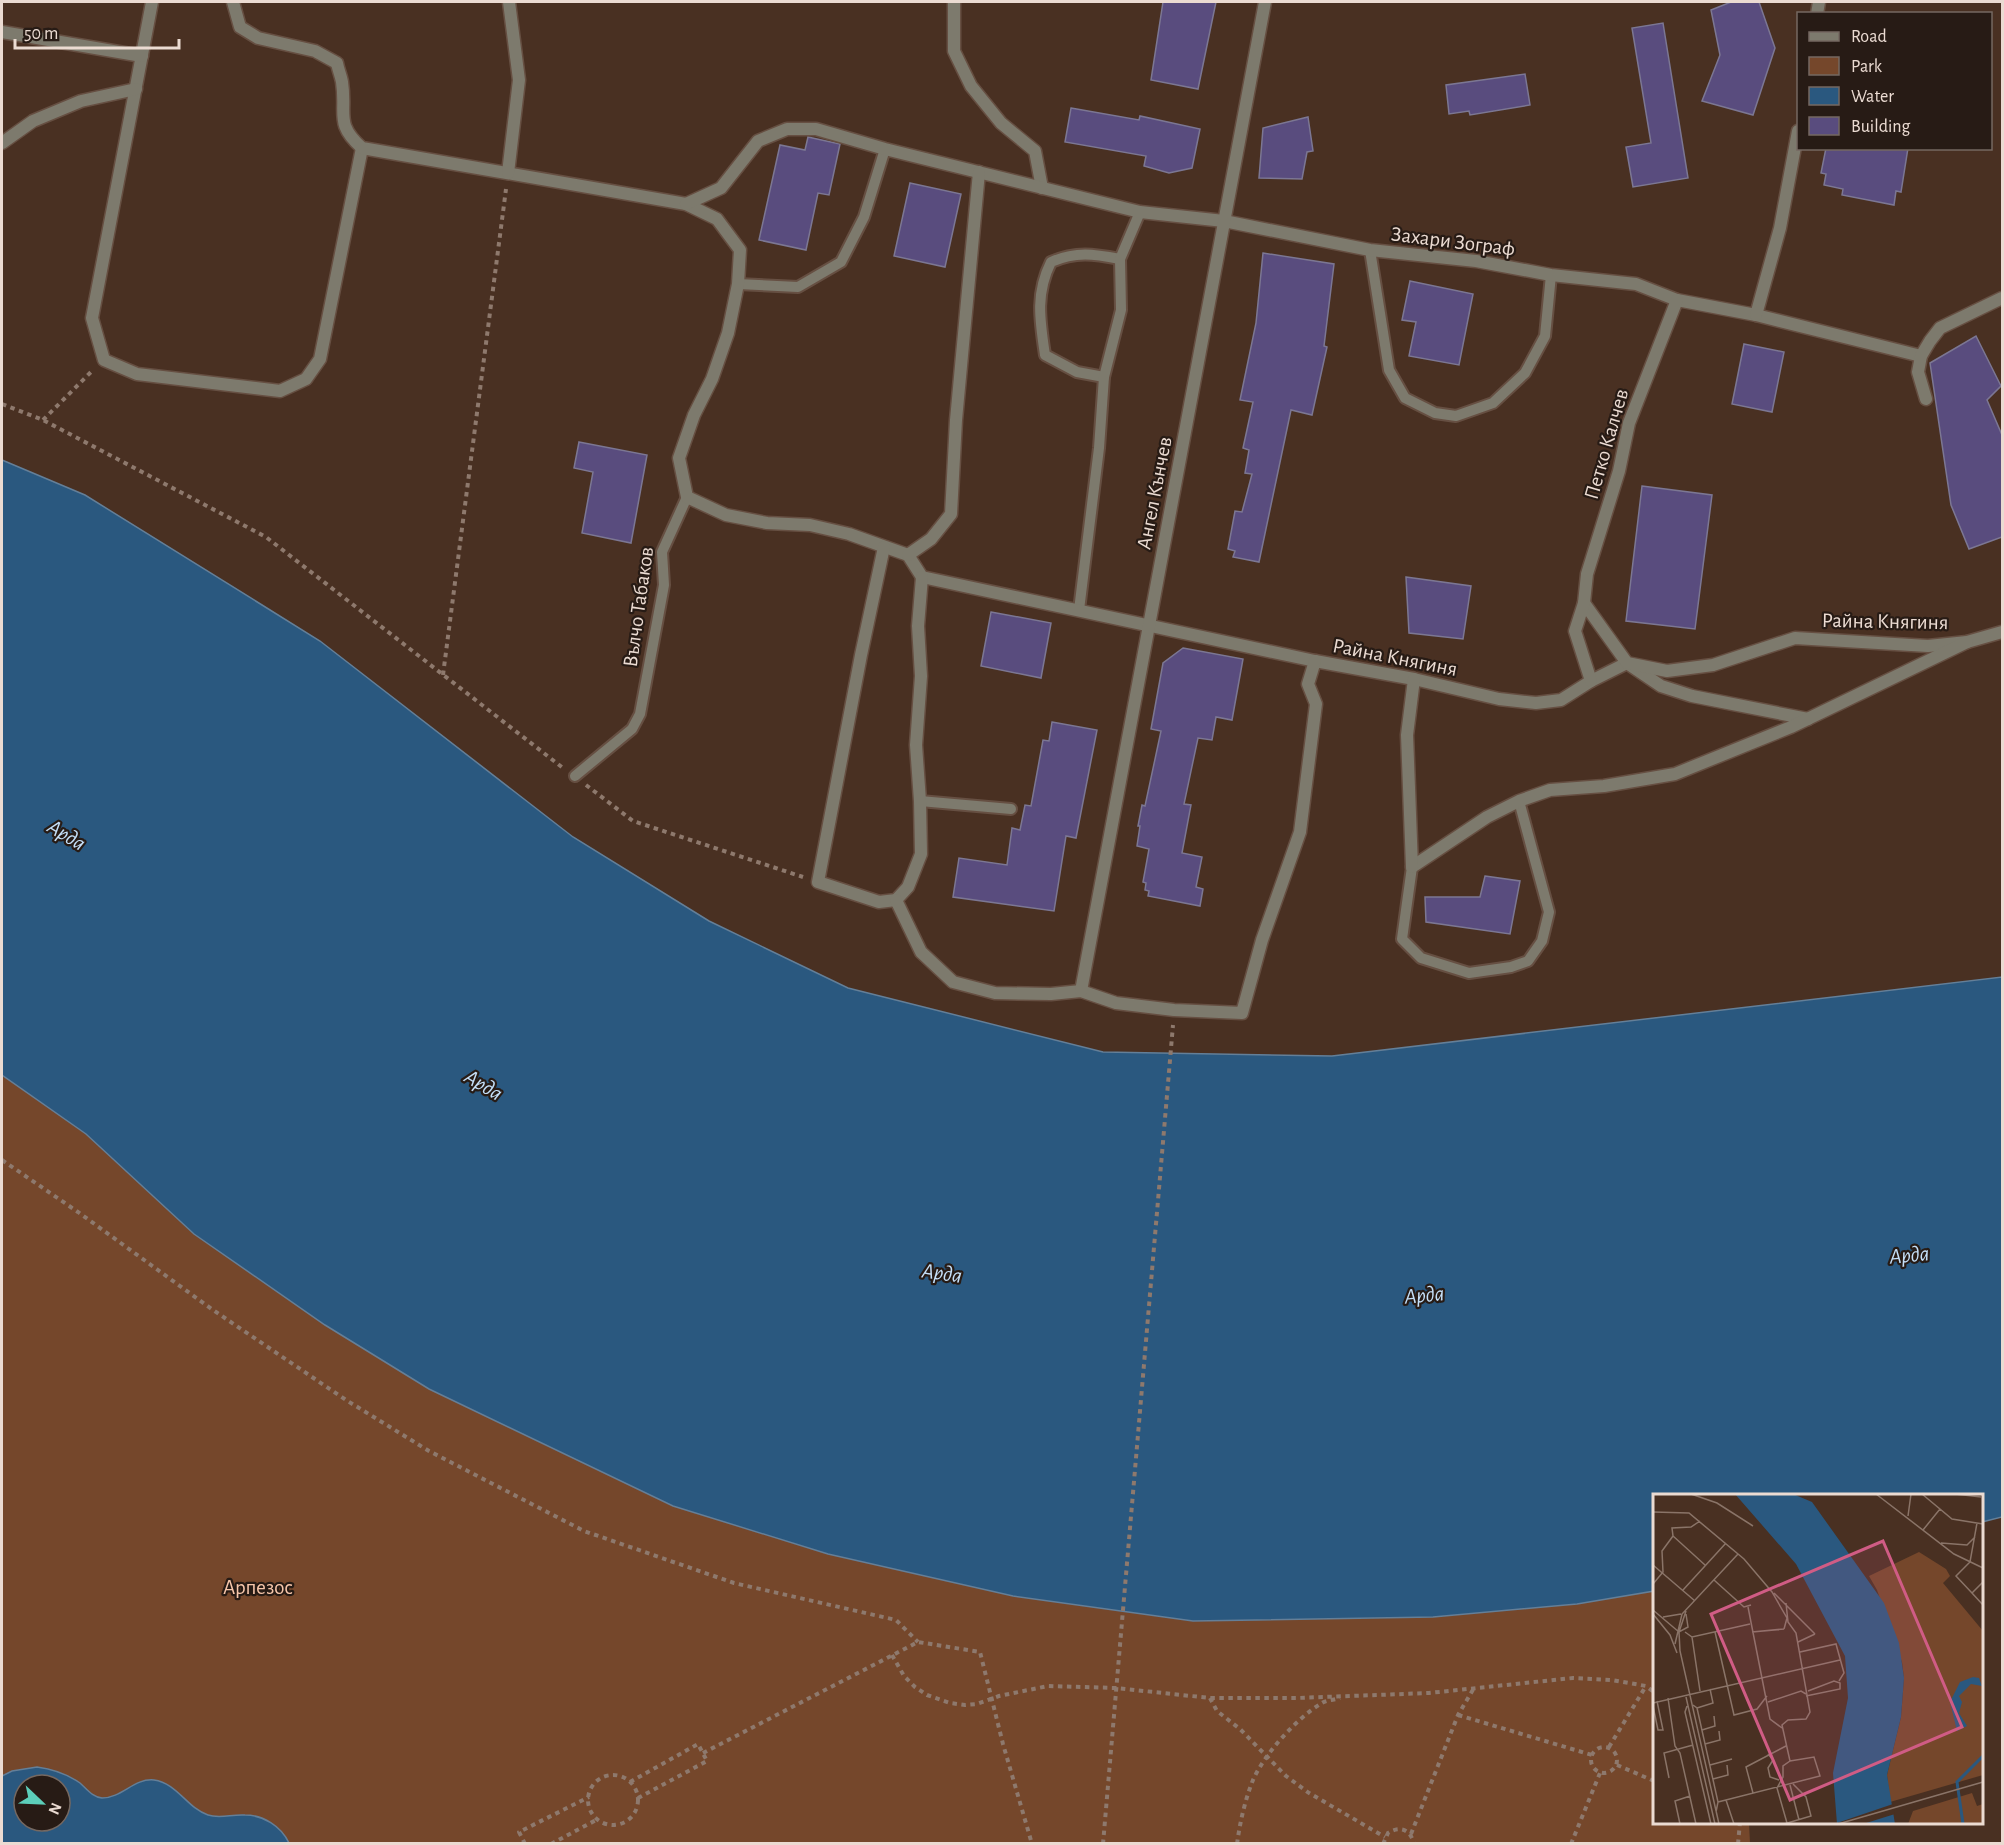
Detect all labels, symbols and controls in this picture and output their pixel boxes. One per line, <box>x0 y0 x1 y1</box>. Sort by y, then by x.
scale bar <box>15 12 178 50</box>
legend <box>1797 12 1992 150</box>
text: 50 m <box>24 25 58 43</box>
text: Road <box>1851 28 1887 46</box>
text: Park <box>1851 58 1883 76</box>
text: Water <box>1851 88 1894 106</box>
text: Building <box>1851 118 1911 136</box>
street label: Захари Зограф <box>1390 223 1516 260</box>
street label: Петко Калчев <box>1581 386 1632 502</box>
street label: Ангел Кънчев <box>1133 435 1176 551</box>
street label: Вълчо Табаков <box>620 545 657 669</box>
street label: Райна Княгиня <box>1821 610 1949 633</box>
street label: Райна Княгиня <box>1331 635 1459 680</box>
water label: Арда <box>42 815 89 855</box>
water label: Арда <box>459 1065 506 1105</box>
water label: Арда <box>1887 1242 1930 1269</box>
water label: Арда <box>919 1259 963 1288</box>
water label: Арда <box>1402 1282 1445 1309</box>
inset map <box>1653 1494 1983 1824</box>
park label: Арпезос <box>223 1577 293 1598</box>
north arrow <box>12 1773 72 1833</box>
text: N <box>45 1800 64 1817</box>

